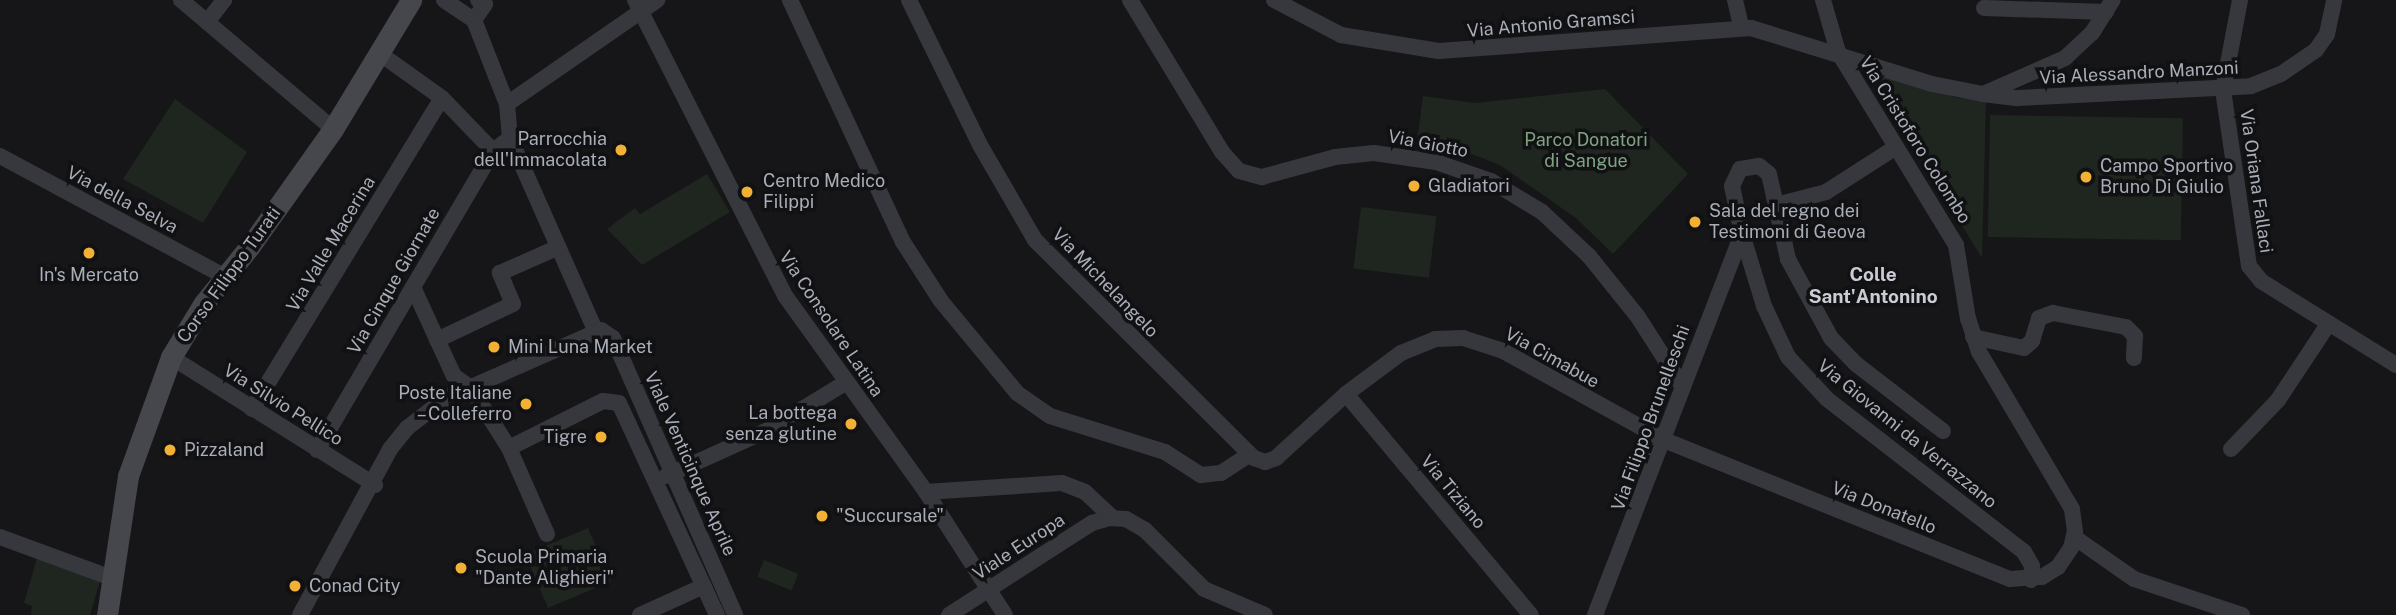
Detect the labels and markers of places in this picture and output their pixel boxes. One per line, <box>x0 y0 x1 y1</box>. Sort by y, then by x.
place label: Parrocchia dell'Immacolata <box>474 129 607 172</box>
marker: Parrocchia dell'Immacolata <box>613 142 629 158</box>
place label: Campo Sportivo Bruno Di Giulio <box>2100 156 2233 198</box>
marker: Campo Sportivo Bruno Di Giulio <box>2078 169 2094 185</box>
place label: Centro Medico Filippi <box>763 171 885 214</box>
place label: Gladiatori <box>1428 175 1510 197</box>
marker: Gladiatori <box>1406 178 1422 194</box>
marker: Centro Medico Filippi <box>737 182 757 202</box>
place label: Sala del regno dei Testimoni di Geova <box>1709 201 1866 244</box>
marker: Sala del regno dei Testimoni di Geova <box>1687 214 1703 230</box>
marker: In's Mercato <box>81 245 97 261</box>
place label: In's Mercato <box>39 264 139 286</box>
place label: Mini Luna Market <box>508 336 653 358</box>
marker: Mini Luna Market <box>486 339 502 355</box>
place label: Poste Italiane – Colleferro <box>398 383 512 426</box>
marker: Poste Italiane – Colleferro <box>518 396 534 412</box>
place label: La bottega senza glutine <box>725 403 837 446</box>
marker: La bottega senza glutine <box>843 416 859 432</box>
place label: Tigre <box>544 426 587 448</box>
marker: Tigre <box>593 429 609 445</box>
place label: Pizzaland <box>184 439 264 461</box>
marker: Pizzaland <box>162 442 178 458</box>
place label: "Succursale" <box>836 505 944 527</box>
marker: "Succursale" <box>814 508 830 524</box>
place label: Scuola Primaria "Dante Alighieri" <box>475 547 614 590</box>
marker: Scuola Primaria "Dante Alighieri" <box>453 560 469 576</box>
place label: Conad City <box>309 575 400 597</box>
marker: Conad City <box>287 578 303 594</box>

